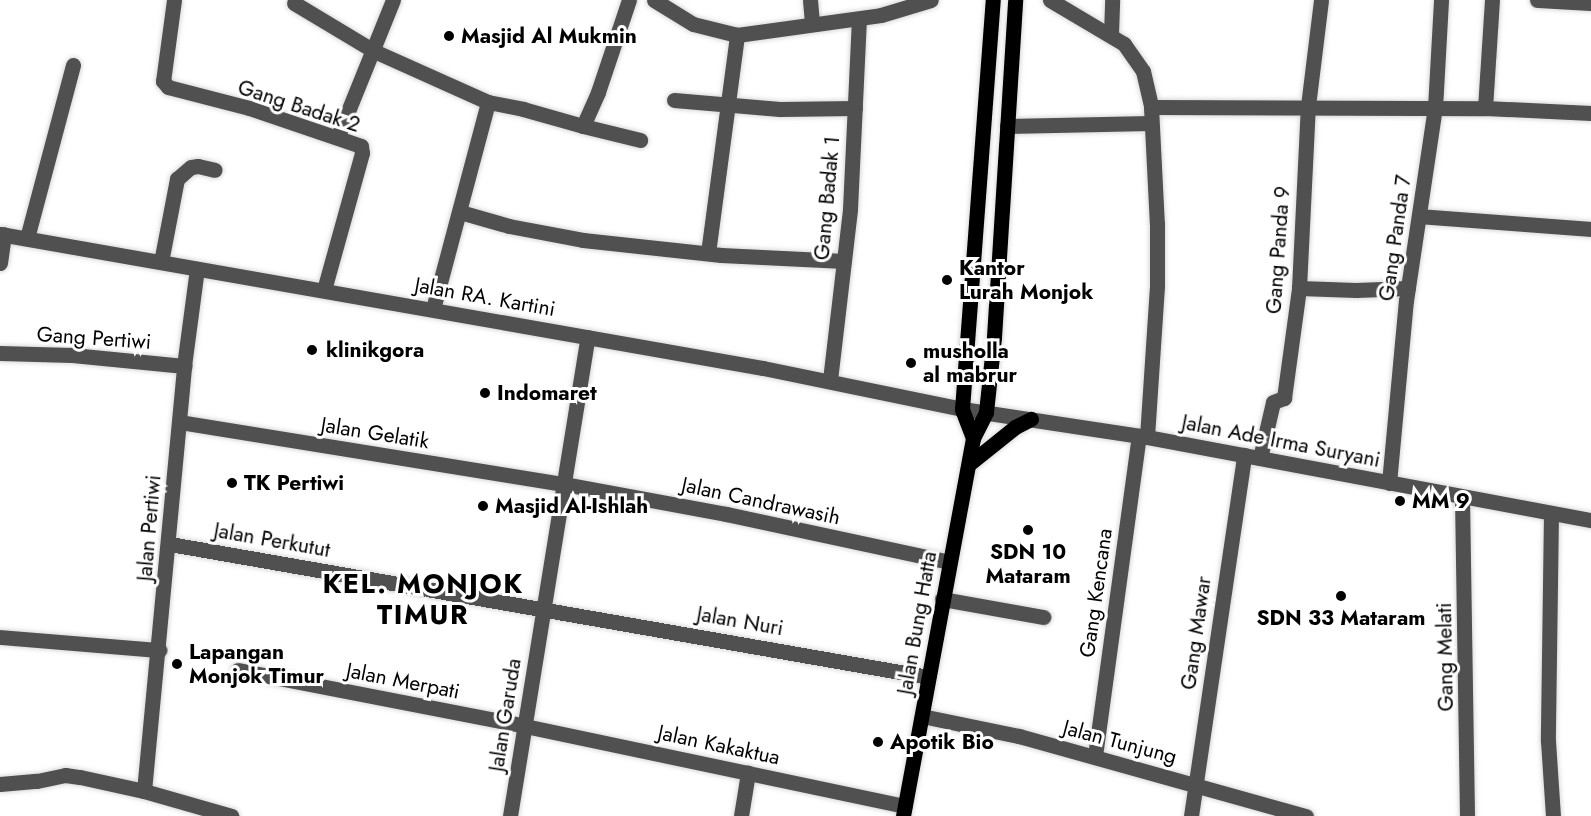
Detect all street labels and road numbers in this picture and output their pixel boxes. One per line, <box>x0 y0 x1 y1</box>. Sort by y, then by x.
street label: Gang Badak 2 <box>235 74 363 138</box>
street label: Gang Badak 1 <box>809 135 845 261</box>
street label: Gang Panda 7 <box>1374 173 1416 303</box>
street label: Gang Panda 9 <box>1261 185 1295 315</box>
street label: Jalan RA. Kartini <box>413 272 557 322</box>
street label: Gang Pertiwi <box>36 321 152 355</box>
street label: Jalan Ade Irma Suryani <box>1180 409 1382 473</box>
street label: Jalan Gelatik <box>319 412 431 454</box>
street label: Jalan Candrawasih <box>679 472 843 530</box>
street label: Jalan Pertiwi <box>132 474 166 582</box>
street label: Jalan Perkutut <box>212 517 332 563</box>
street label: Gang Kencana <box>1074 527 1118 659</box>
street label: Jalan Bung Hatta <box>892 550 942 696</box>
street label: Gang Mawar <box>1176 575 1216 691</box>
street label: Jalan Nuri <box>695 601 785 641</box>
street label: Gang Melati <box>1431 602 1459 712</box>
street label: Jalan Garuda <box>484 657 526 773</box>
street label: Jalan Merpati <box>344 658 462 704</box>
street label: Jalan Tunjung <box>1060 715 1180 769</box>
street label: Jalan Kakaktua <box>656 720 782 770</box>

